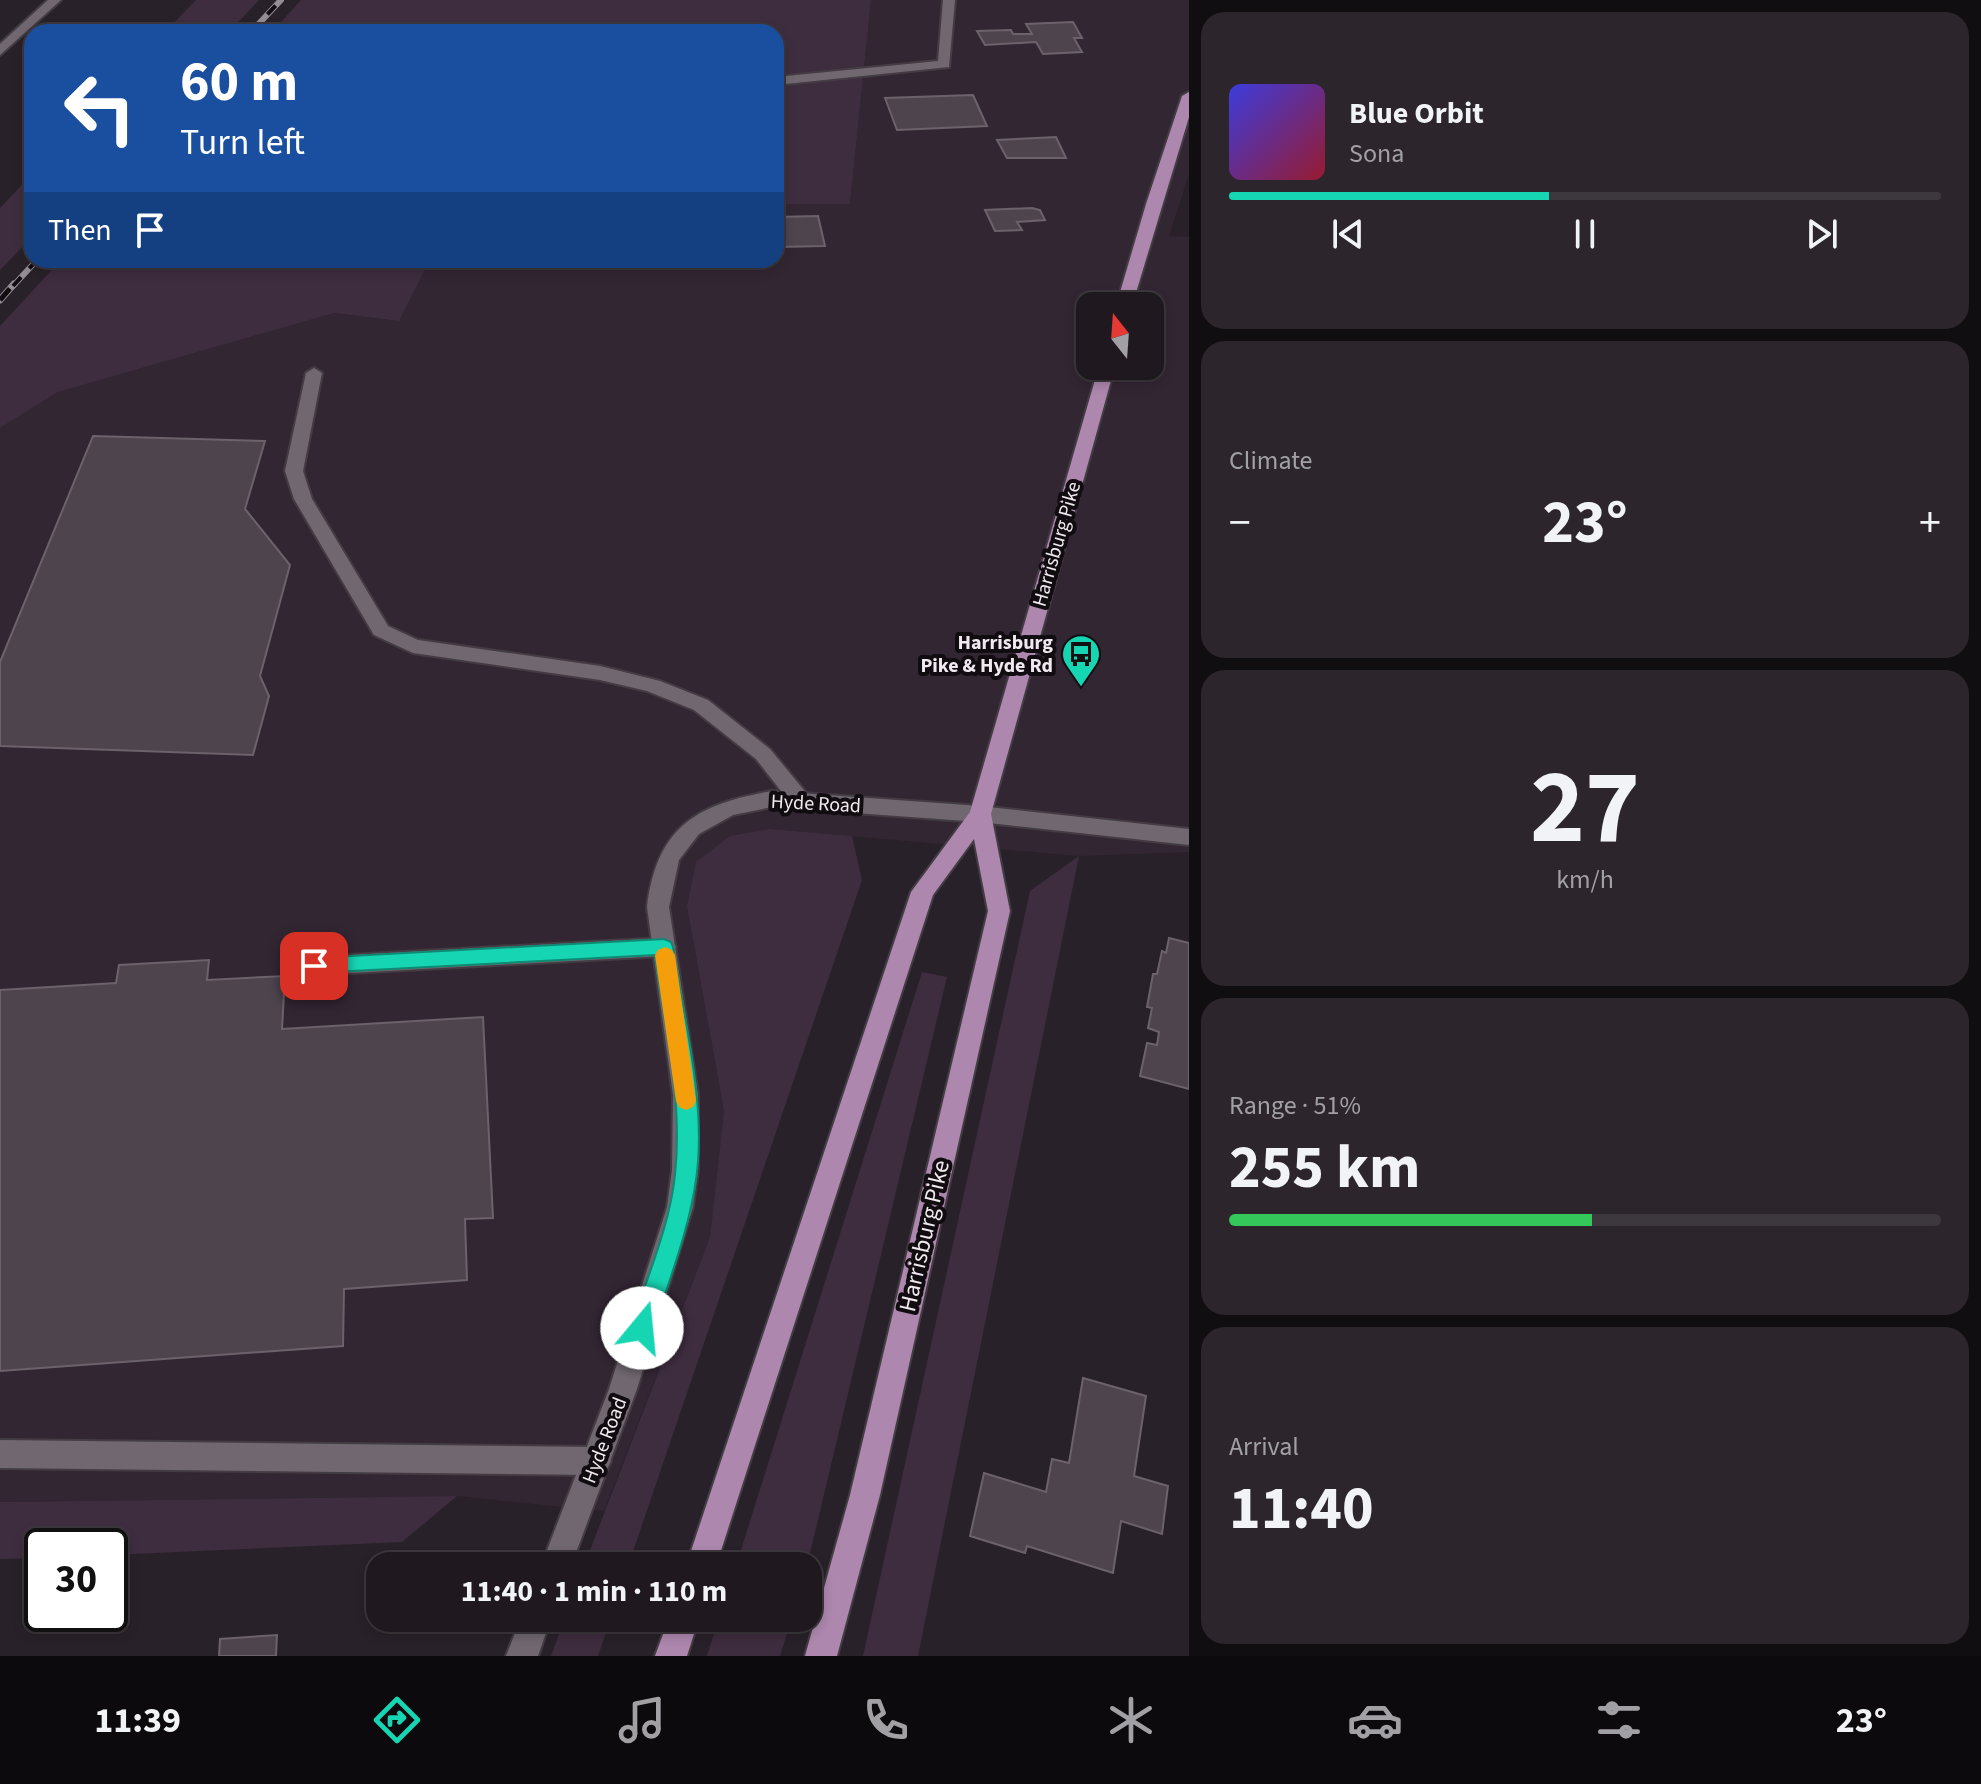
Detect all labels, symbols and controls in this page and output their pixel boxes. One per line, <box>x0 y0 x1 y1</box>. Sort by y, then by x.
text: 60 m <box>180 43 298 122</box>
icon: left <box>48 56 152 160</box>
text: Blue Orbit <box>1349 92 1484 135</box>
text: Turn left <box>180 117 305 168</box>
text: Sona <box>1349 135 1404 172</box>
icon: arrive <box>128 208 172 252</box>
text: Then <box>48 209 112 252</box>
icon: previous <box>1326 212 1370 256</box>
icon: pause <box>1563 212 1607 256</box>
icon: next <box>1800 212 1844 256</box>
north arrow <box>1076 292 1164 380</box>
map controls <box>1076 292 1164 380</box>
text: Climate <box>1229 442 1313 479</box>
street label: Harrisburg Pike <box>1026 478 1088 610</box>
text: 23° <box>1542 481 1628 566</box>
text: − <box>1229 492 1251 555</box>
text: + <box>1919 492 1941 555</box>
place label: Harrisburg Pike & Hyde Rd <box>920 629 1053 680</box>
bus stop icon: Harrisburg Pike & Hyde Rd <box>1060 633 1102 688</box>
text: 27 <box>1530 735 1640 883</box>
street label: Hyde Road <box>770 788 862 820</box>
text: km/h <box>1556 861 1614 898</box>
pin <box>280 932 348 1000</box>
icon: arrive <box>292 944 336 988</box>
text: Range · 51% <box>1229 1087 1361 1124</box>
text: 255 km <box>1229 1126 1420 1211</box>
street label: Harrisburg Pike <box>890 1157 959 1315</box>
position arrow <box>600 1286 684 1370</box>
street label: Hyde Road <box>576 1393 634 1488</box>
text: Arrival <box>1229 1428 1299 1465</box>
text: 11:40 <box>1229 1467 1374 1552</box>
speed limit sign: 30 <box>24 1528 128 1632</box>
text: 11:40 · 1 min · 110 m <box>461 1570 727 1613</box>
icon: directions <box>369 1692 425 1748</box>
icon: music <box>614 1692 670 1748</box>
icon: phone <box>858 1692 914 1748</box>
icon: climate <box>1103 1692 1159 1748</box>
icon: car <box>1347 1692 1403 1748</box>
icon: filters <box>1591 1692 1647 1748</box>
text: 11:39 <box>94 1695 181 1746</box>
text: 23° <box>1836 1695 1887 1746</box>

